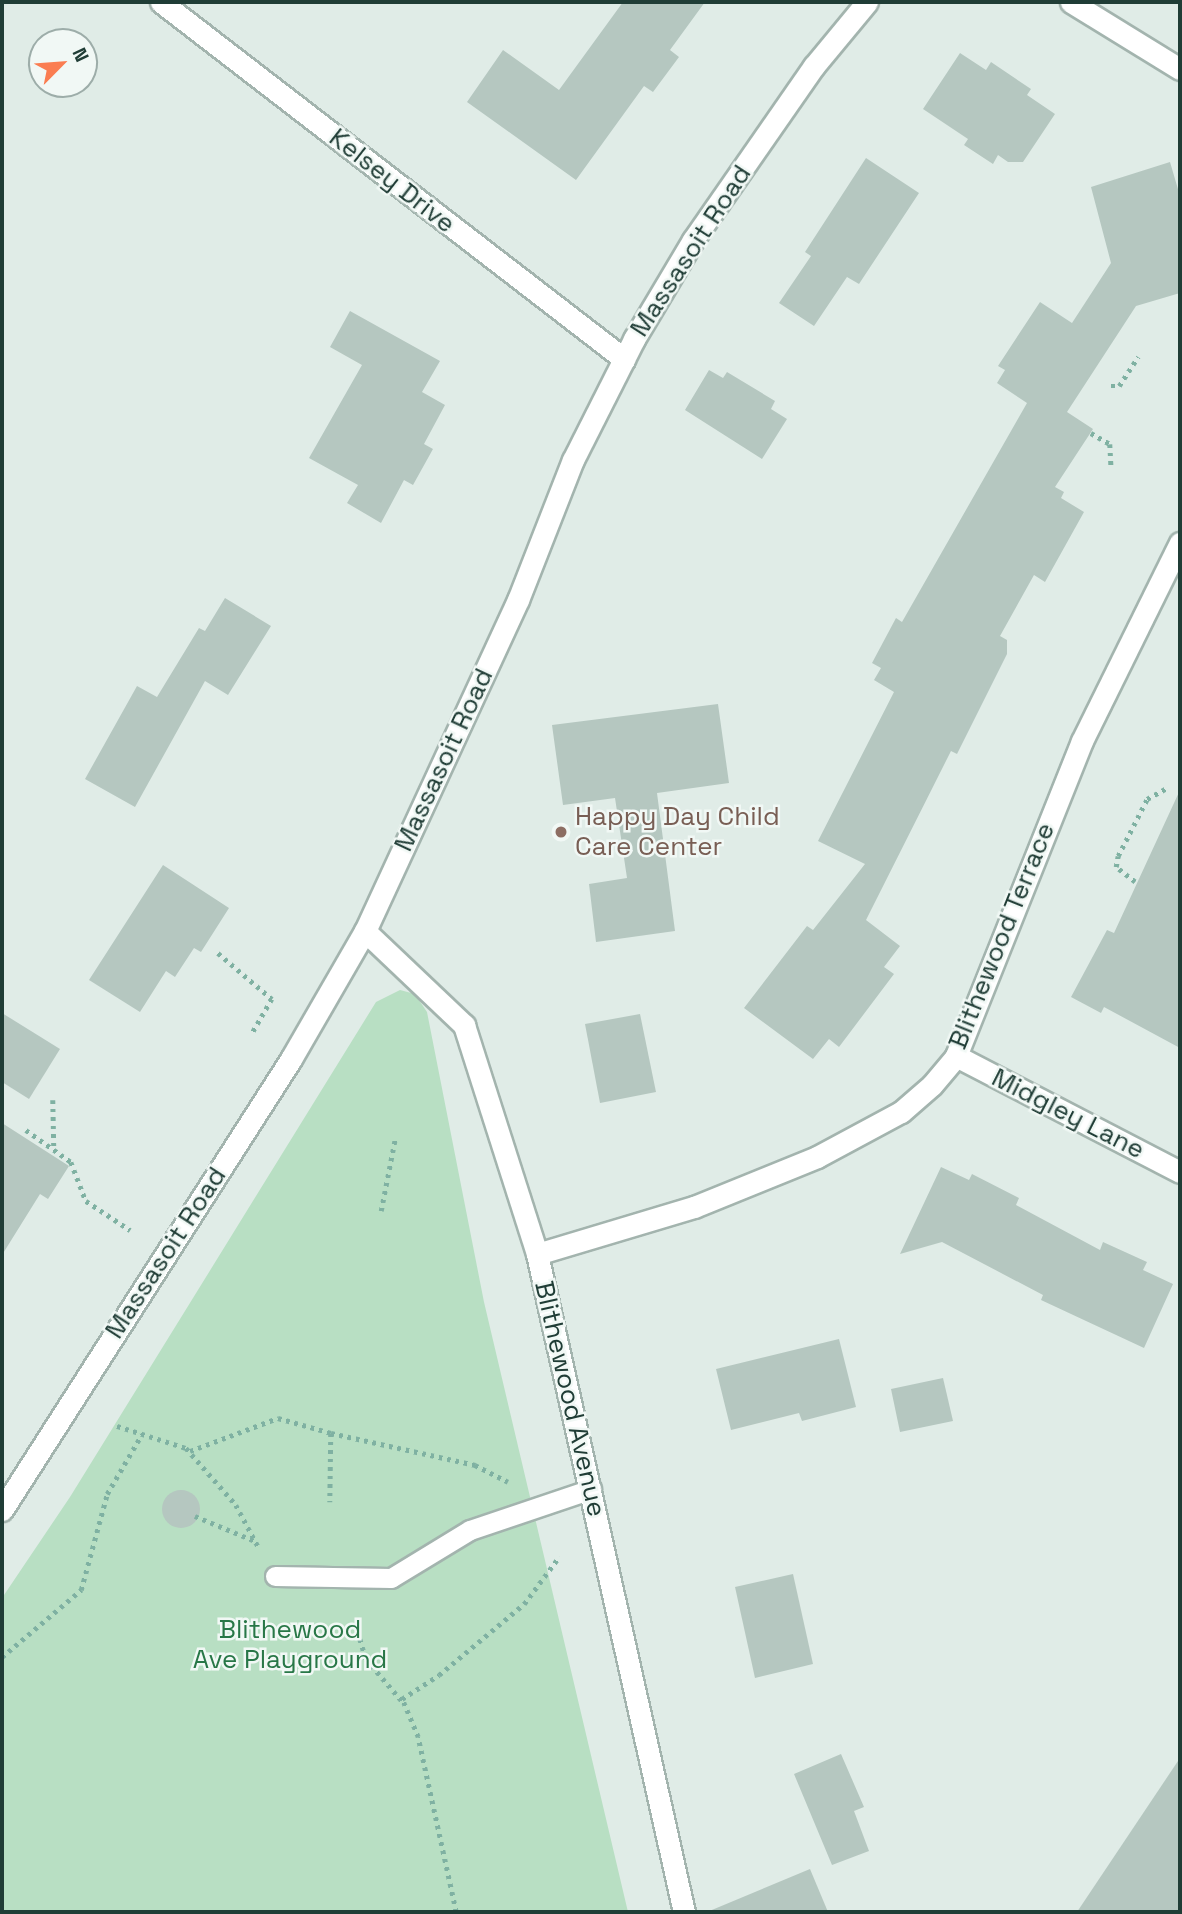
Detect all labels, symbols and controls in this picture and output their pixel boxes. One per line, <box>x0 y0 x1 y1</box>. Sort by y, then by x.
north arrow <box>28 28 98 98</box>
text: N <box>67 44 95 66</box>
street label: Kelsey Drive <box>323 122 461 240</box>
street label: Massasoit Road <box>624 159 758 343</box>
street label: Massasoit Road <box>388 664 500 856</box>
place label: Happy Day Child Care Center <box>575 801 780 862</box>
street label: Blithewood Terrace <box>942 818 1062 1054</box>
marker: Happy Day Child Care Center <box>553 824 569 840</box>
street label: Midgley Lane <box>986 1062 1150 1166</box>
street label: Massasoit Road <box>99 1161 233 1345</box>
street label: Blithewood Avenue <box>528 1278 612 1520</box>
park label: Blithewood Ave Playground <box>193 1614 387 1676</box>

